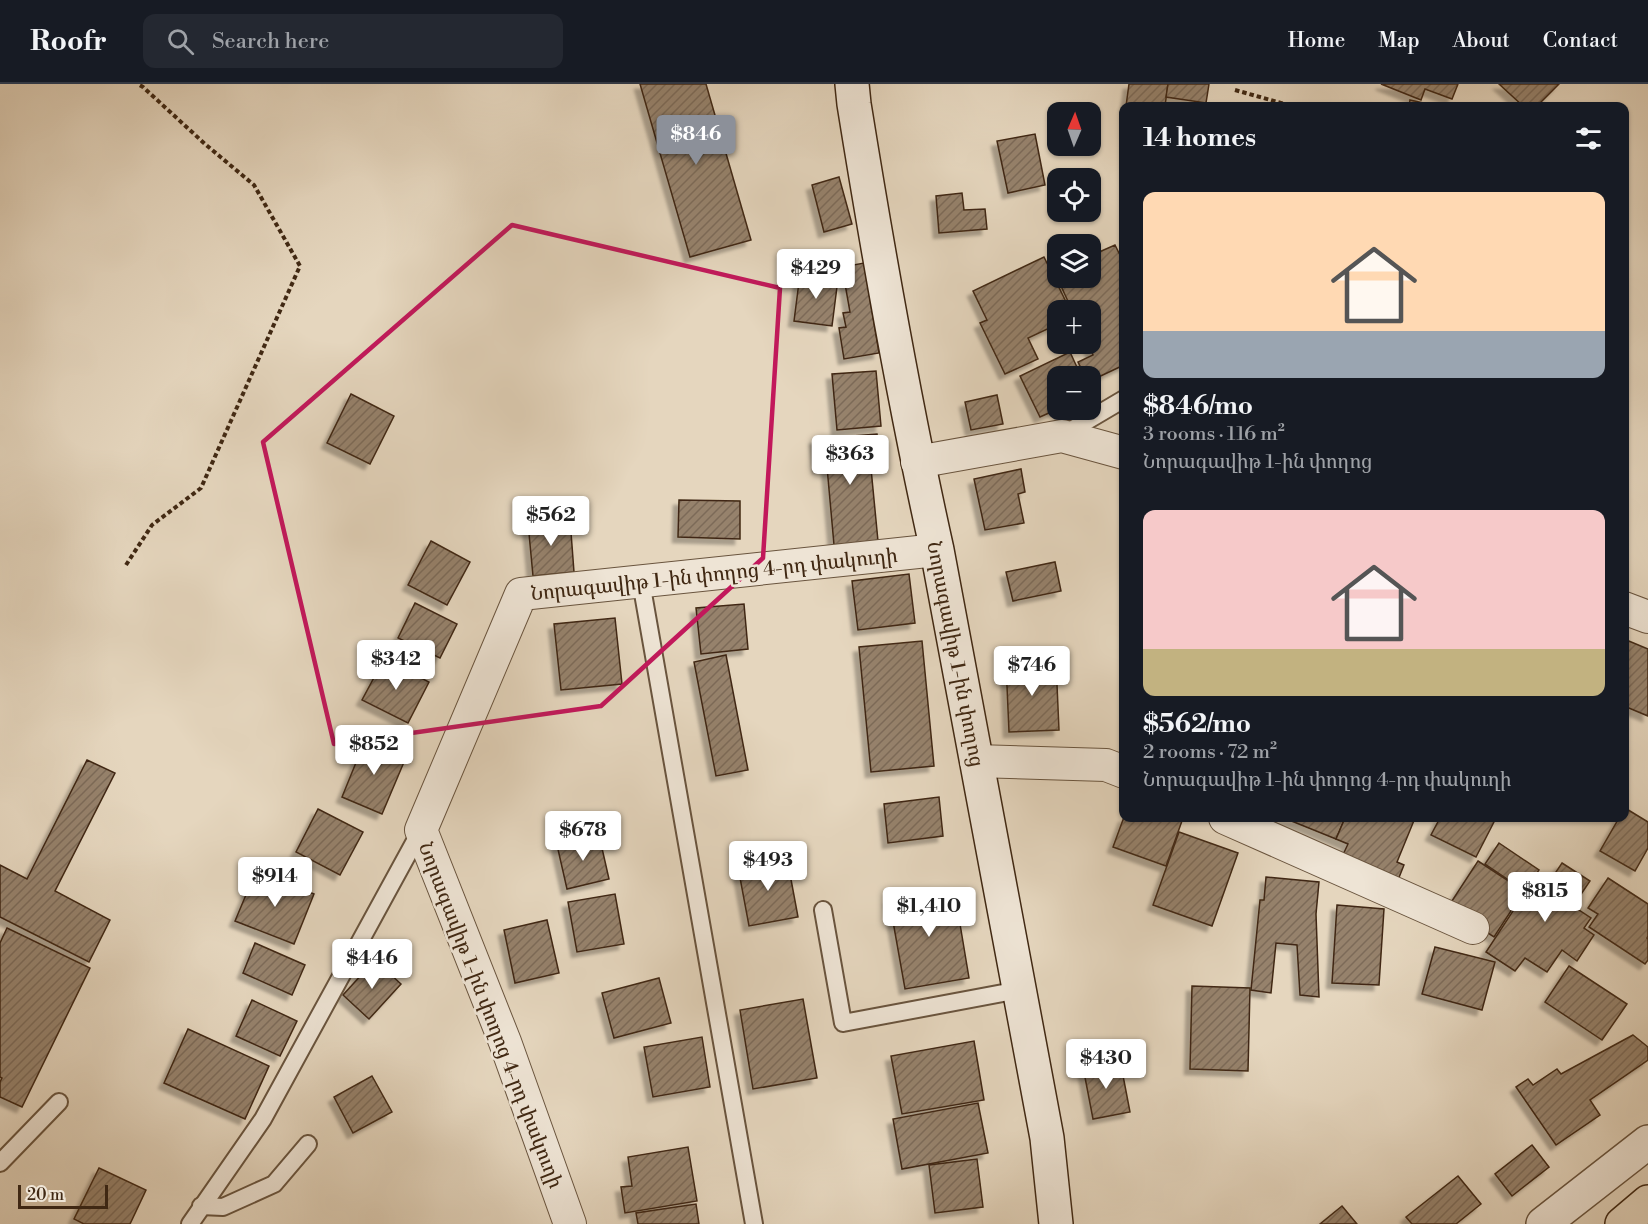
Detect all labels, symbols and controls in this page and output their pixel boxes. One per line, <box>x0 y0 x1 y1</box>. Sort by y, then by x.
search box <box>143 14 563 68</box>
text: Roofr <box>30 24 107 59</box>
icon: search <box>164 25 197 58</box>
text: Search here <box>212 28 329 55</box>
text: Home <box>1288 28 1345 54</box>
text: Map <box>1378 28 1420 54</box>
text: About <box>1453 28 1510 54</box>
text: Contact <box>1543 28 1618 54</box>
north arrow <box>1047 102 1101 156</box>
map controls <box>1047 102 1101 420</box>
pin: $846 <box>660 115 732 166</box>
text: $846 <box>671 122 721 147</box>
text: 14 homes <box>1143 122 1256 154</box>
icon: filters <box>1572 122 1605 155</box>
button: locate <box>1047 168 1101 222</box>
icon: home <box>1320 231 1428 339</box>
button: layers <box>1047 234 1101 288</box>
pin: $429 <box>780 249 852 300</box>
text: $429 <box>791 256 841 281</box>
button: + <box>1047 300 1101 354</box>
button: − <box>1047 366 1101 420</box>
text: $846/mo <box>1143 390 1253 422</box>
text: 3 rooms · 116 m² <box>1143 422 1285 447</box>
pin: $363 <box>814 435 886 486</box>
text: $363 <box>826 442 874 467</box>
text: Նորագավիթ 1-ին փողոց <box>1143 450 1372 475</box>
pin: $562 <box>515 496 587 547</box>
text: $562 <box>526 503 576 528</box>
street label: Նորագավիթ 1-ին փողոց <box>920 539 989 769</box>
street label: Նորագավիթ 1-ին փողոց 4-րդ փակուղի <box>530 544 899 607</box>
icon: home <box>1320 549 1428 657</box>
pin: $342 <box>360 640 432 691</box>
pin: $746 <box>996 646 1068 697</box>
text: $342 <box>371 647 421 672</box>
text: $746 <box>1008 653 1056 678</box>
text: $562/mo <box>1143 708 1251 740</box>
pin: $852 <box>338 725 410 776</box>
text: $852 <box>349 732 399 757</box>
text: 2 rooms · 72 m² <box>1143 740 1277 765</box>
text: Նորագավիթ 1-ին փողոց 4-րդ փակուղի <box>1143 768 1511 793</box>
pin: $678 <box>547 811 619 862</box>
text: $678 <box>559 818 607 843</box>
street label: Նորագավիթ 1-ին փողոց 4-րդ փակուղի <box>412 839 567 1192</box>
pin: $493 <box>732 841 804 892</box>
text: $493 <box>743 848 793 873</box>
pin: $914 <box>239 857 311 908</box>
text: $914 <box>252 864 298 889</box>
pin: $815 <box>1509 872 1581 923</box>
text: $815 <box>1522 879 1568 904</box>
pin: $1,410 <box>880 887 978 938</box>
text: $1,410 <box>897 894 961 919</box>
pin: $446 <box>336 939 408 990</box>
text: $446 <box>346 946 398 971</box>
pin: $430 <box>1070 1039 1142 1090</box>
text: $430 <box>1080 1046 1132 1071</box>
scale bar <box>18 1182 108 1210</box>
text: 20 m <box>27 1185 64 1205</box>

